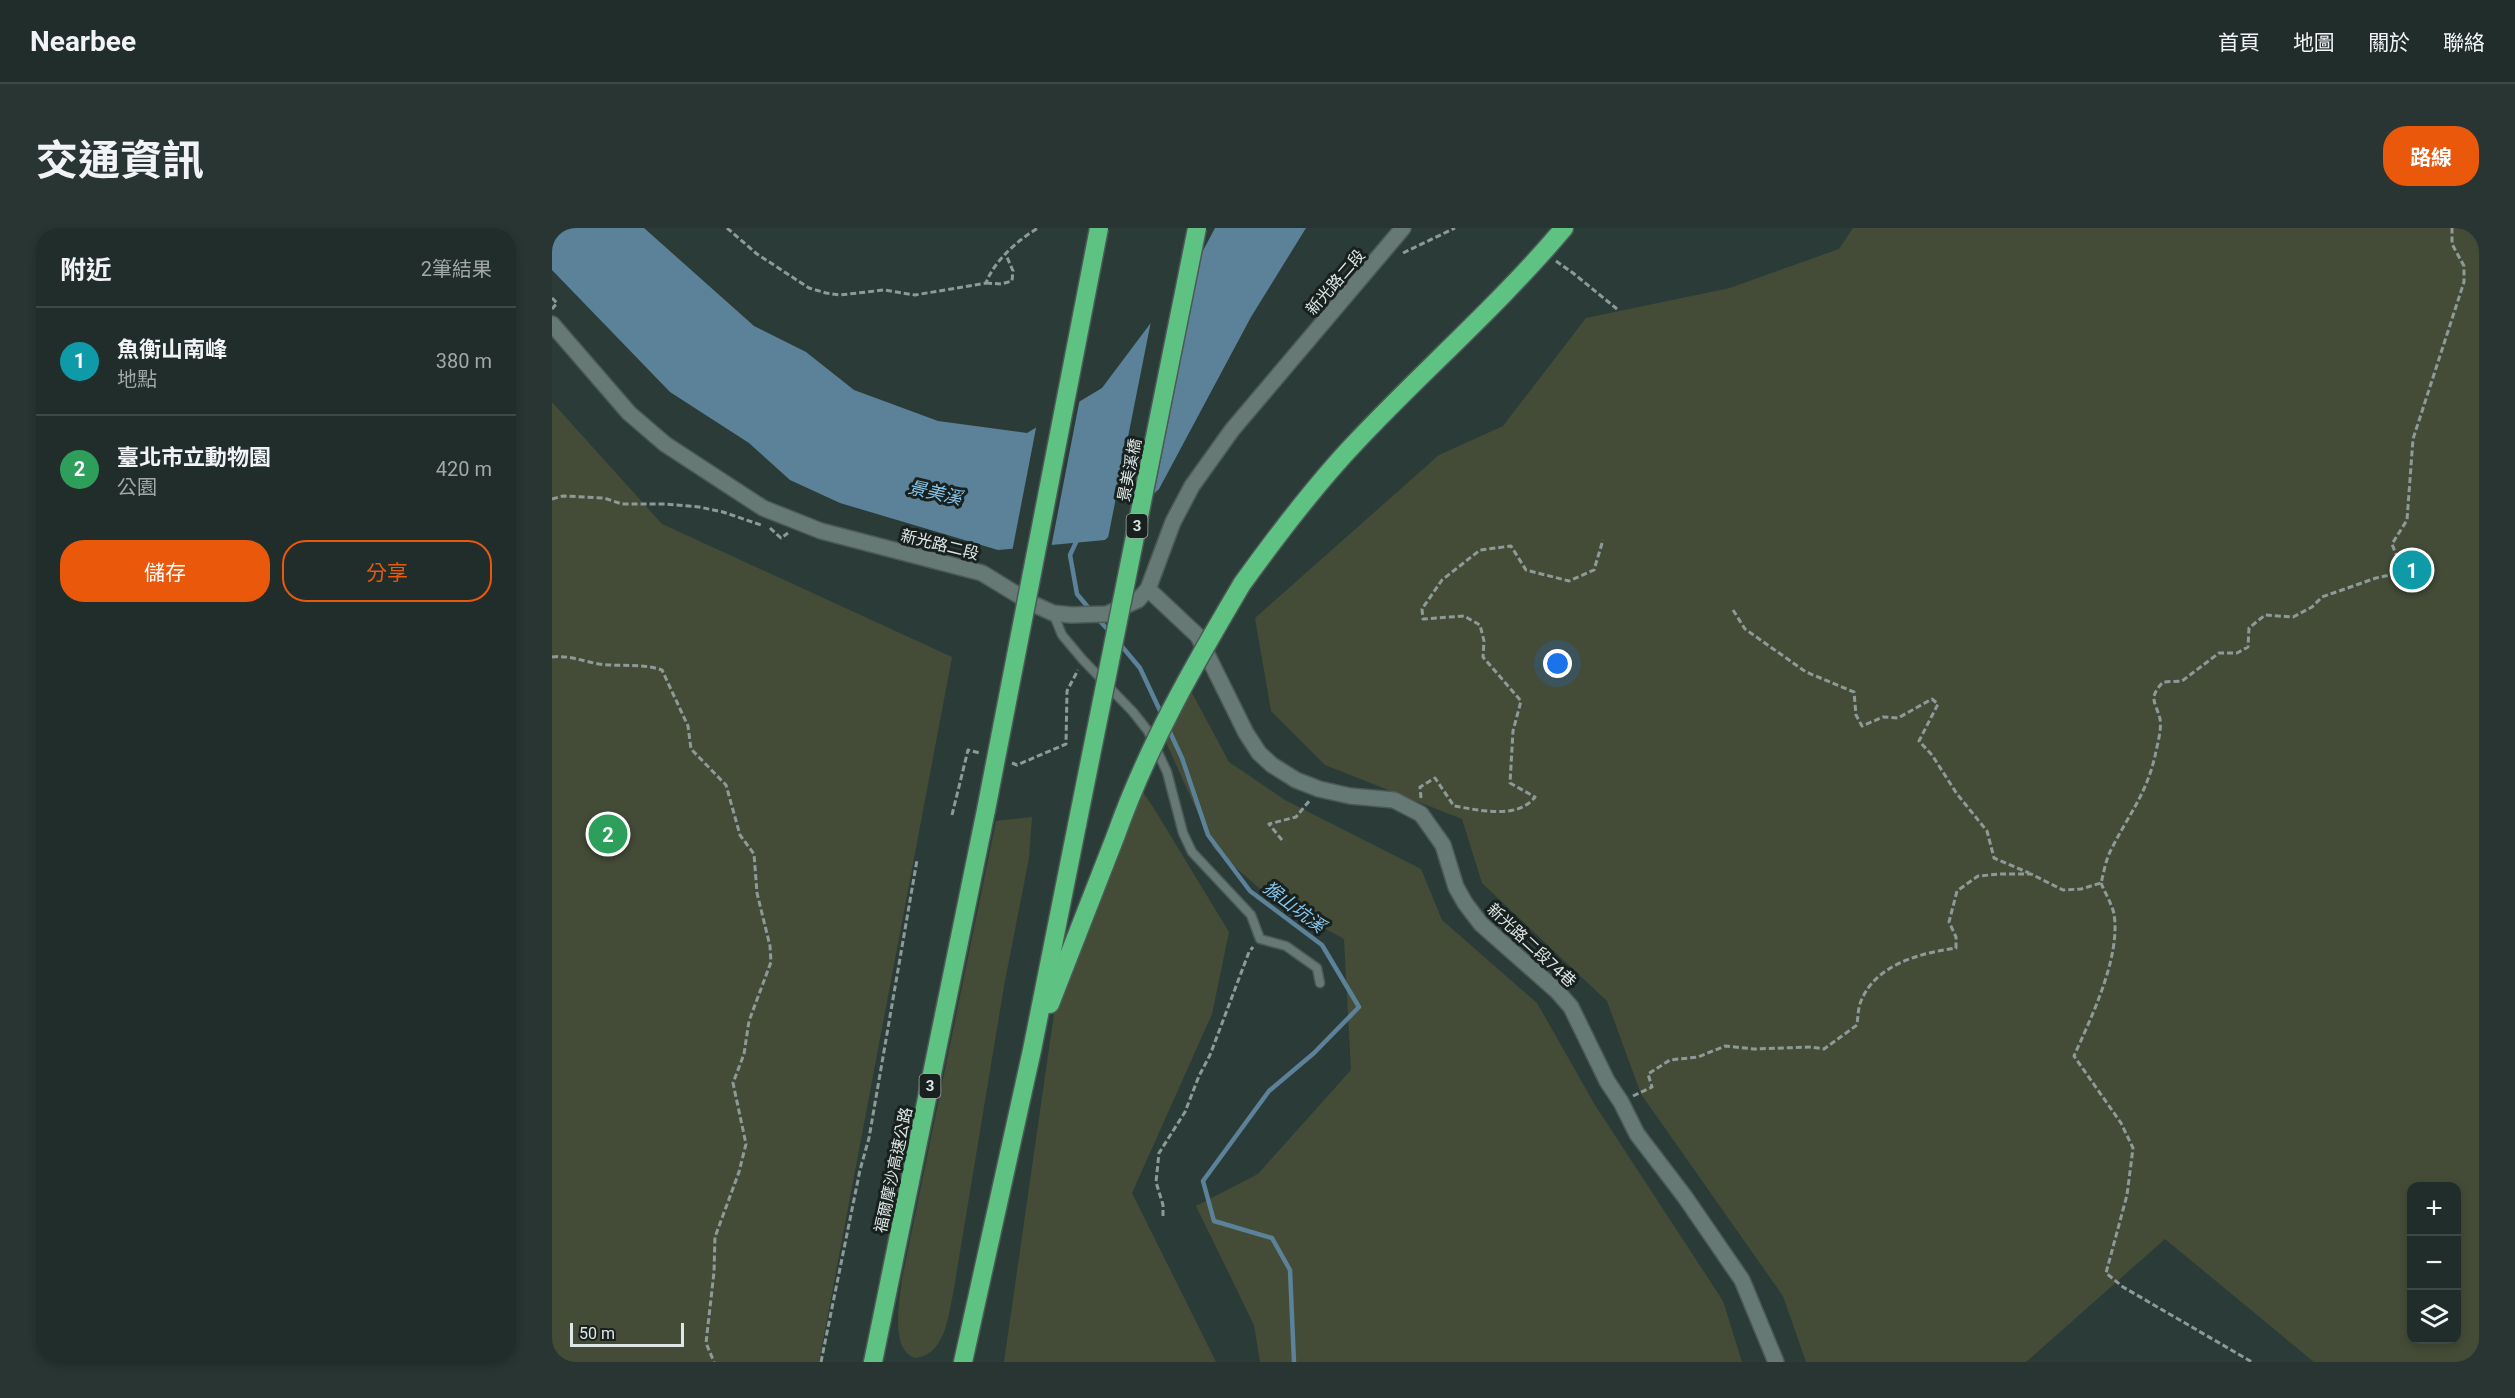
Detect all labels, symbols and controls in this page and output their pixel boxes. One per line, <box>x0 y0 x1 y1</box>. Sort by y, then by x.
text: Nearbee <box>30 25 136 58</box>
text: 首頁 <box>2218 31 2260 55</box>
text: 地圖 <box>2293 31 2335 55</box>
text: 關於 <box>2368 31 2410 55</box>
text: 聯絡 <box>2443 31 2485 55</box>
button: 路線 <box>2383 126 2479 186</box>
text: 交通資訊 <box>36 136 204 185</box>
street label: 新光路二段 <box>1302 246 1369 319</box>
text: 附近 <box>60 255 112 285</box>
text: 2筆結果 <box>421 257 492 281</box>
text: 魚衡山南峰 <box>117 337 227 362</box>
text: 1 <box>74 349 85 373</box>
text: 380 m <box>436 349 492 373</box>
text: 地點 <box>117 367 157 391</box>
street label: 景美溪橋 <box>1114 437 1145 503</box>
text: 臺北市立動物園 <box>117 445 271 470</box>
text: 2 <box>74 457 85 481</box>
text: 420 m <box>436 457 492 481</box>
text: 公園 <box>117 475 157 499</box>
water label: 景美溪 <box>906 476 967 509</box>
road number: 3 <box>1126 514 1148 538</box>
street label: 新光路二段 <box>899 526 981 563</box>
button: 儲存 <box>60 540 270 602</box>
button: 分享 <box>282 540 492 602</box>
pin: 1 <box>2392 548 2432 592</box>
your location <box>1543 649 1572 678</box>
pin: 2 <box>588 812 628 856</box>
water label: 猴山坑溪 <box>1259 877 1332 938</box>
street label: 新光路二段74巷 <box>1483 900 1580 991</box>
road number: 3 <box>920 1074 940 1098</box>
street label: 福爾摩沙高速公路 <box>871 1106 916 1235</box>
map controls <box>2407 1182 2461 1344</box>
button: + <box>2407 1182 2461 1236</box>
button: − <box>2407 1236 2461 1290</box>
button: layers <box>2407 1290 2461 1344</box>
scale bar <box>570 1320 684 1348</box>
text: 50 m <box>579 1324 615 1343</box>

